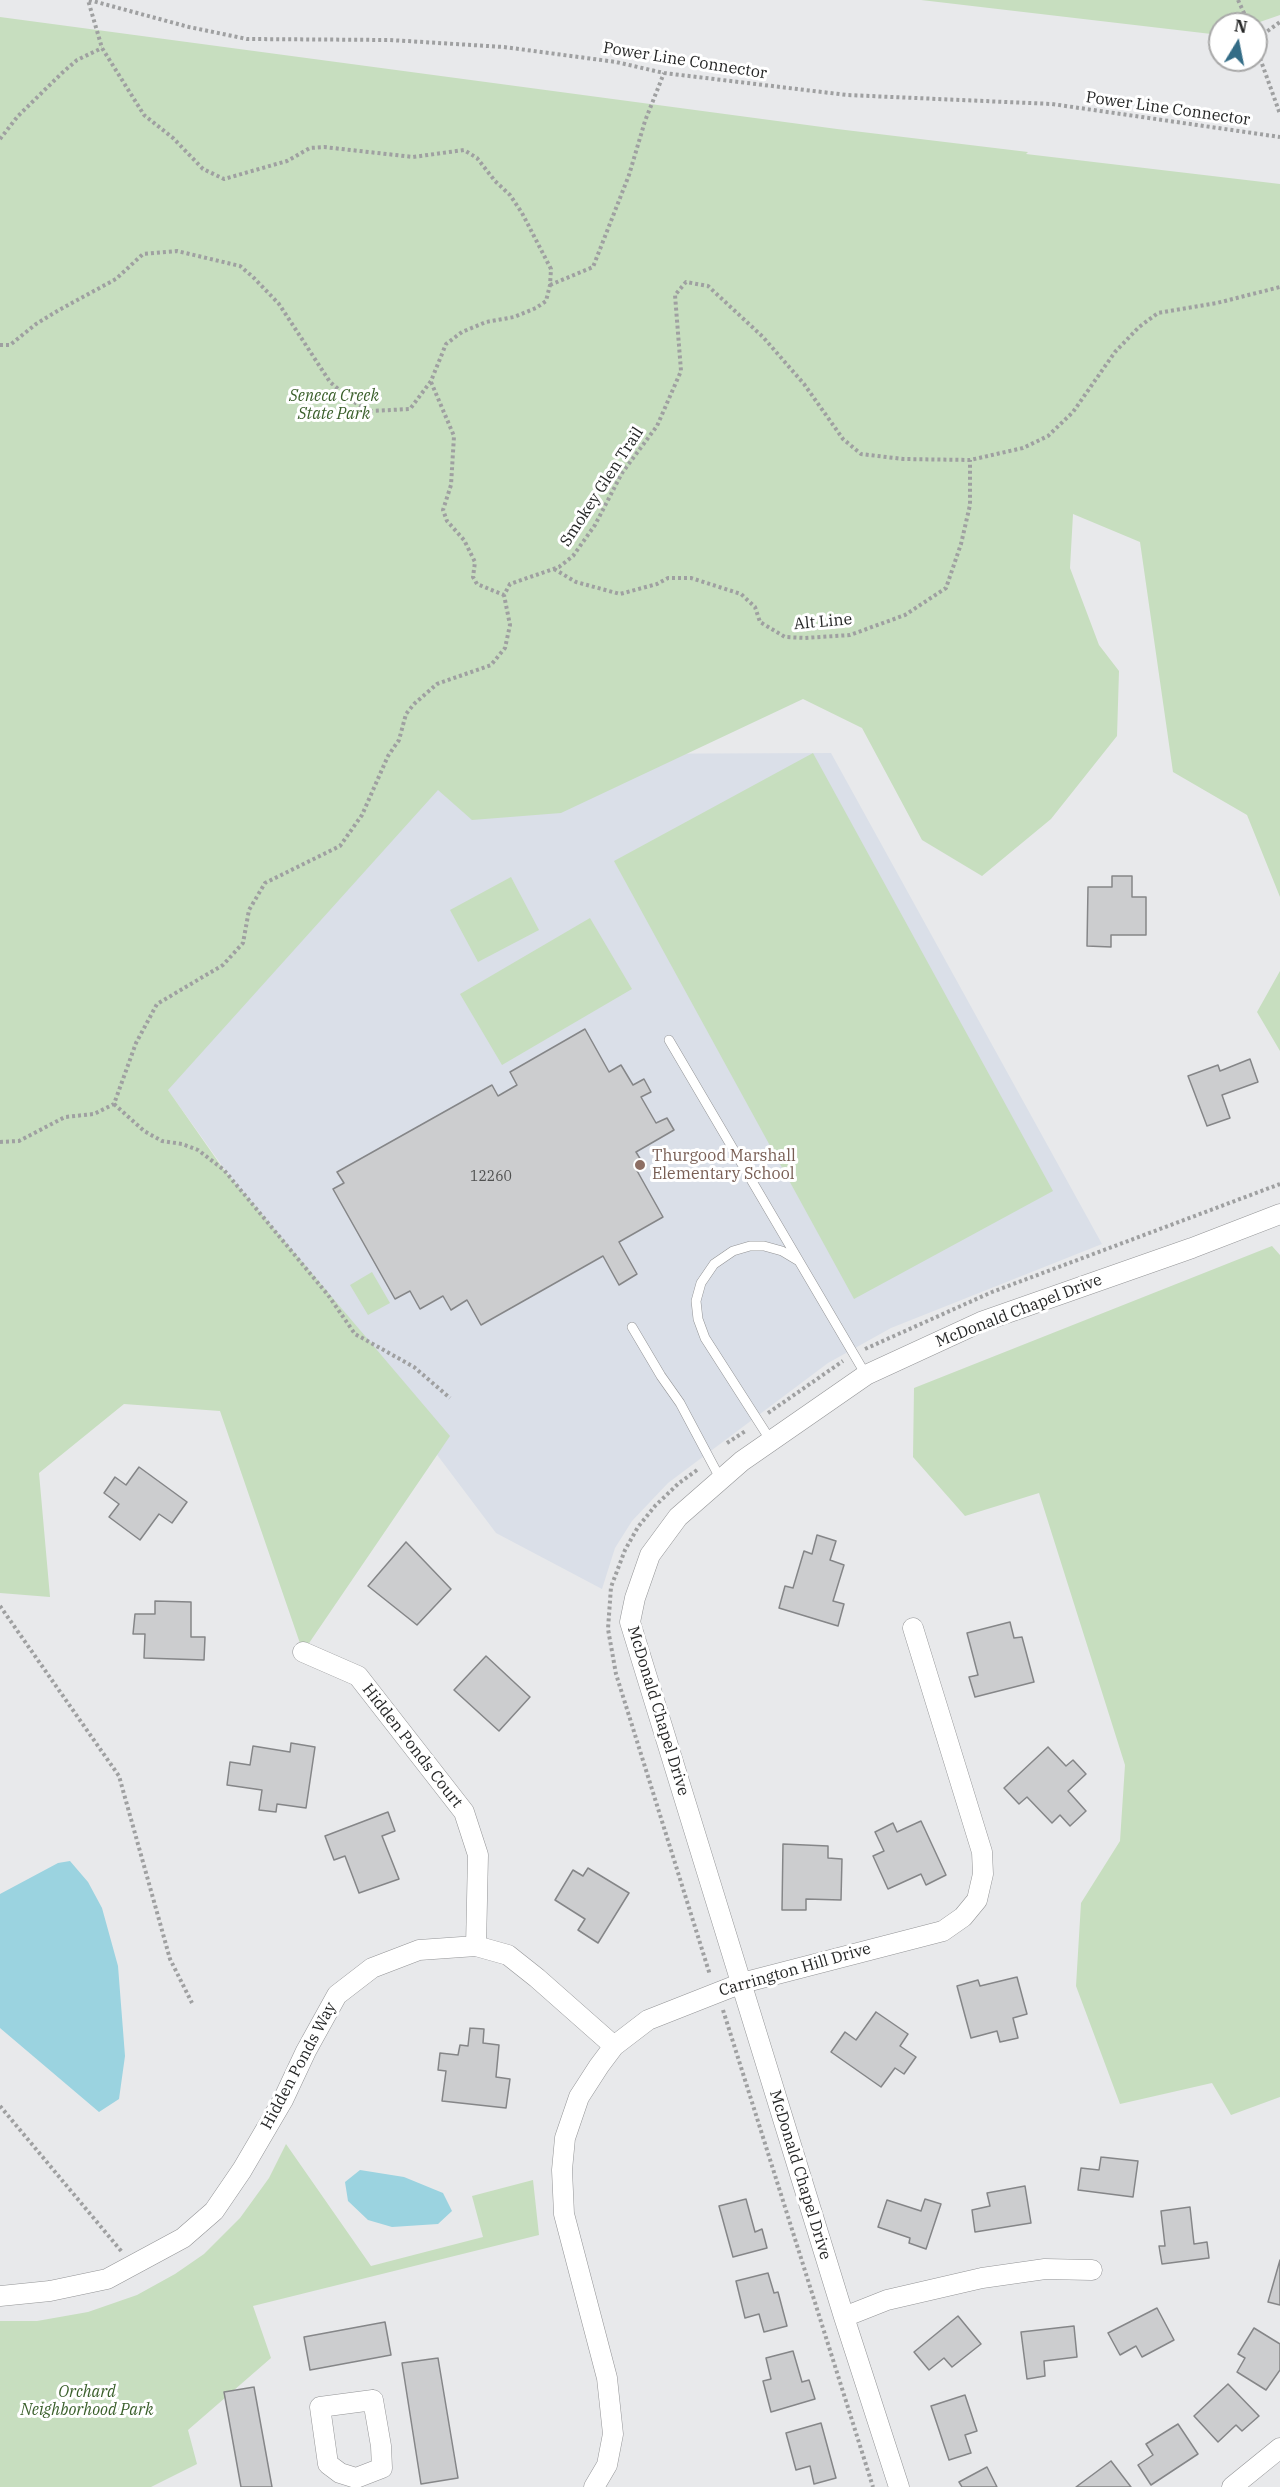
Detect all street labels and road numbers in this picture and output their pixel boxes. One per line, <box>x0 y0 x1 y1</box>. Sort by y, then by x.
street label: Power Line Connector <box>602 39 768 83</box>
street label: Power Line Connector <box>1085 88 1251 130</box>
street label: Smokey Glen Trail <box>556 424 648 550</box>
street label: Alt Line <box>793 610 853 634</box>
street label: McDonald Chapel Drive <box>933 1270 1105 1352</box>
street label: McDonald Chapel Drive <box>623 1624 693 1798</box>
street label: Hidden Ponds Court <box>358 1680 466 1812</box>
street label: Carrington Hill Drive <box>717 1939 873 2001</box>
street label: Hidden Ponds Way <box>257 1999 341 2133</box>
street label: McDonald Chapel Drive <box>765 2088 835 2262</box>

